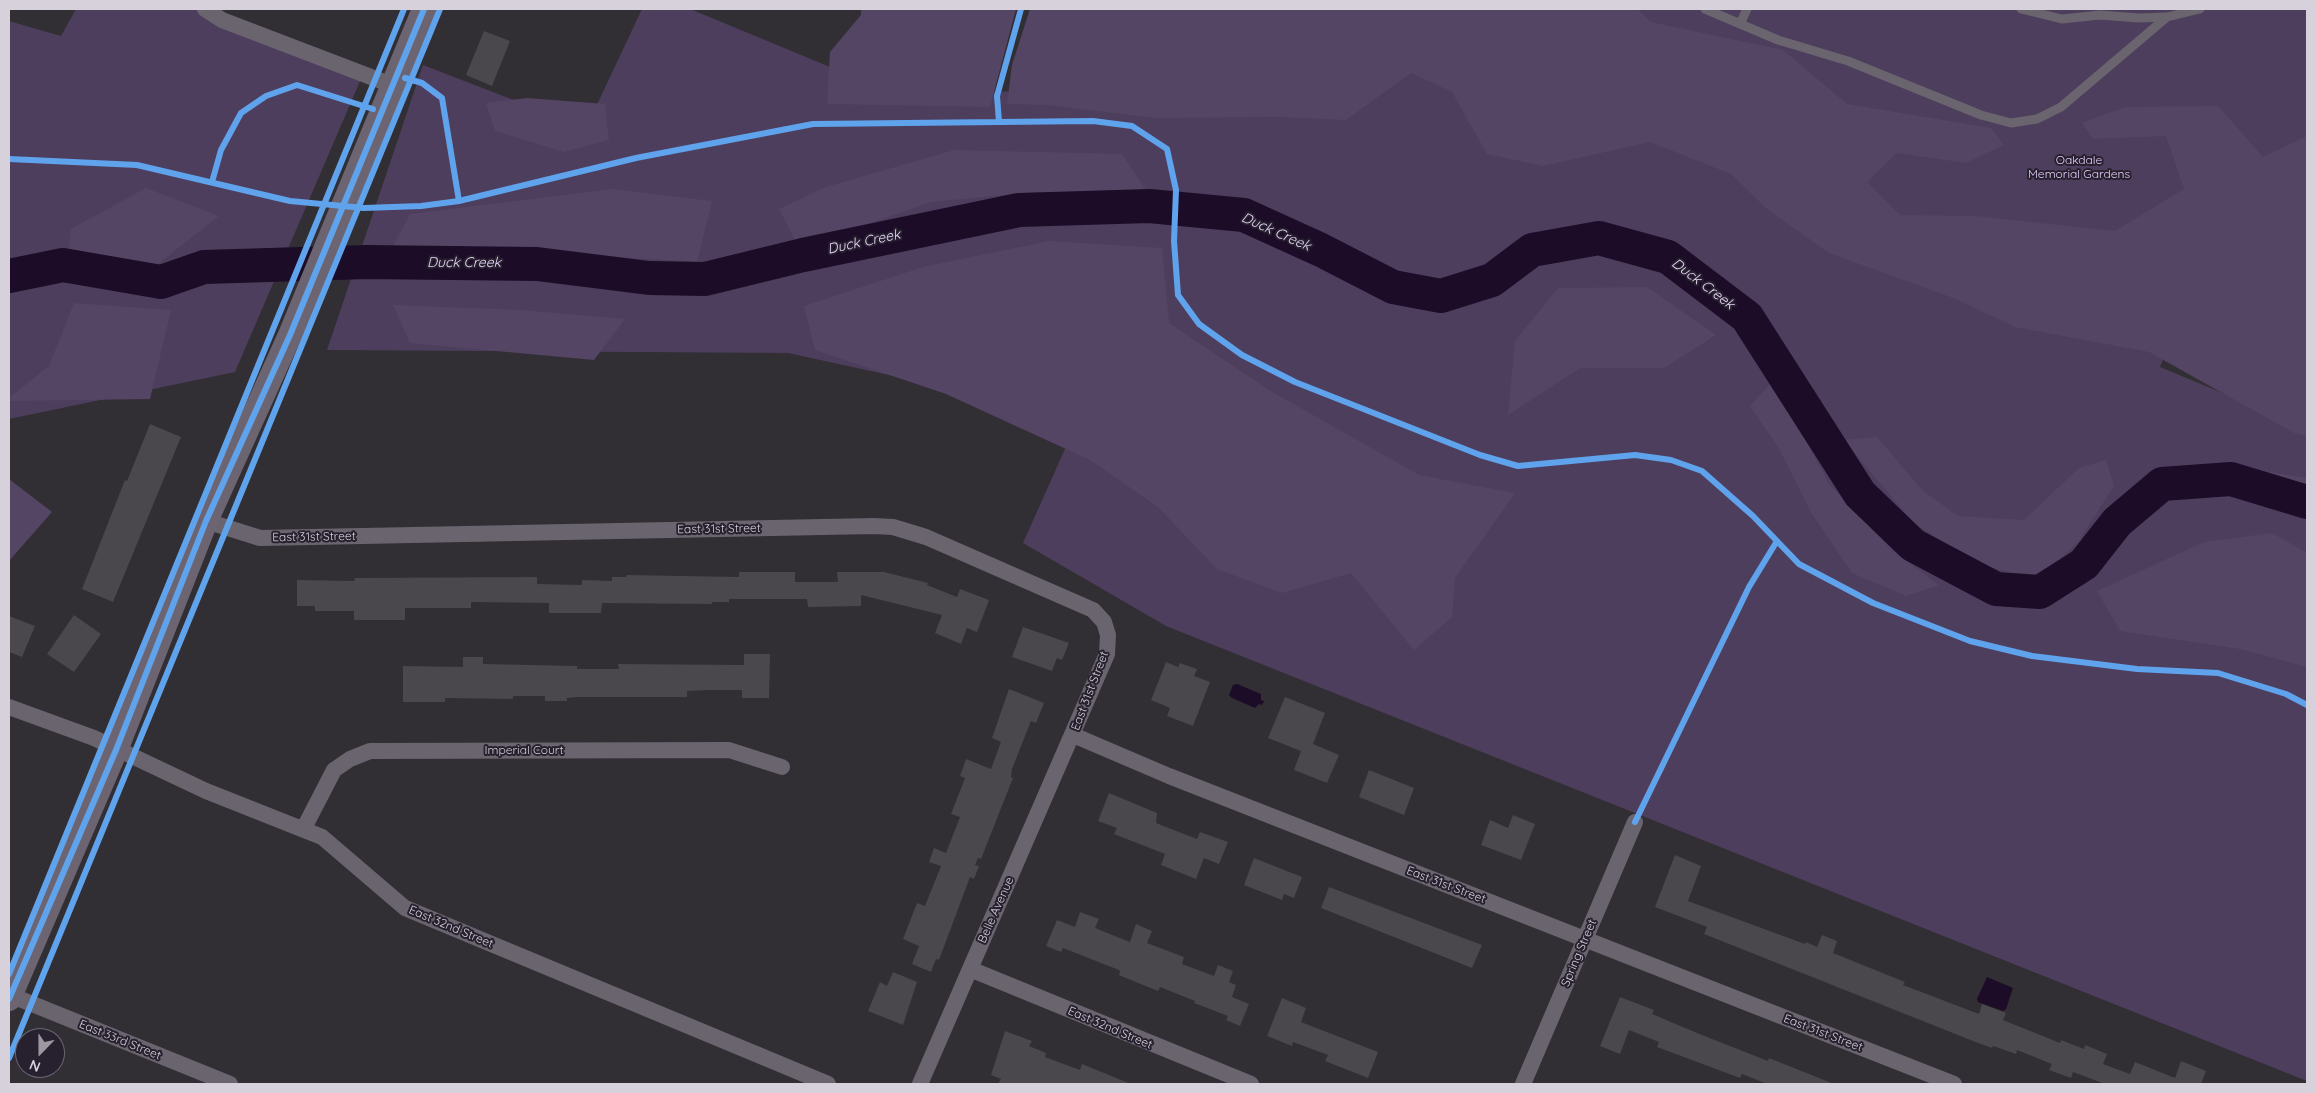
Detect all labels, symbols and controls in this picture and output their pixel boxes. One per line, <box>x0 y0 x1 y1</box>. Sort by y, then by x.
park label: Oakdale Memorial Gardens <box>2028 153 2130 181</box>
water label: Duck Creek <box>1239 209 1313 255</box>
water label: Duck Creek <box>826 226 902 258</box>
water label: Duck Creek <box>427 255 501 271</box>
water label: Duck Creek <box>1668 255 1738 313</box>
street label: East 31st Street <box>677 521 761 537</box>
street label: East 31st Street <box>272 529 356 545</box>
street label: East 31st Street <box>1068 649 1112 733</box>
street label: Imperial Court <box>484 743 564 757</box>
street label: East 31st Street <box>1404 863 1488 907</box>
street label: Belle Avenue <box>975 875 1017 945</box>
street label: East 32nd Street <box>407 903 495 951</box>
street label: Spring Street <box>1558 917 1600 989</box>
street label: East 32nd Street <box>1066 1004 1154 1052</box>
street label: East 31st Street <box>1781 1011 1865 1055</box>
street label: East 33rd Street <box>77 1017 163 1063</box>
north arrow <box>15 1028 65 1078</box>
text: N <box>27 1056 43 1076</box>

